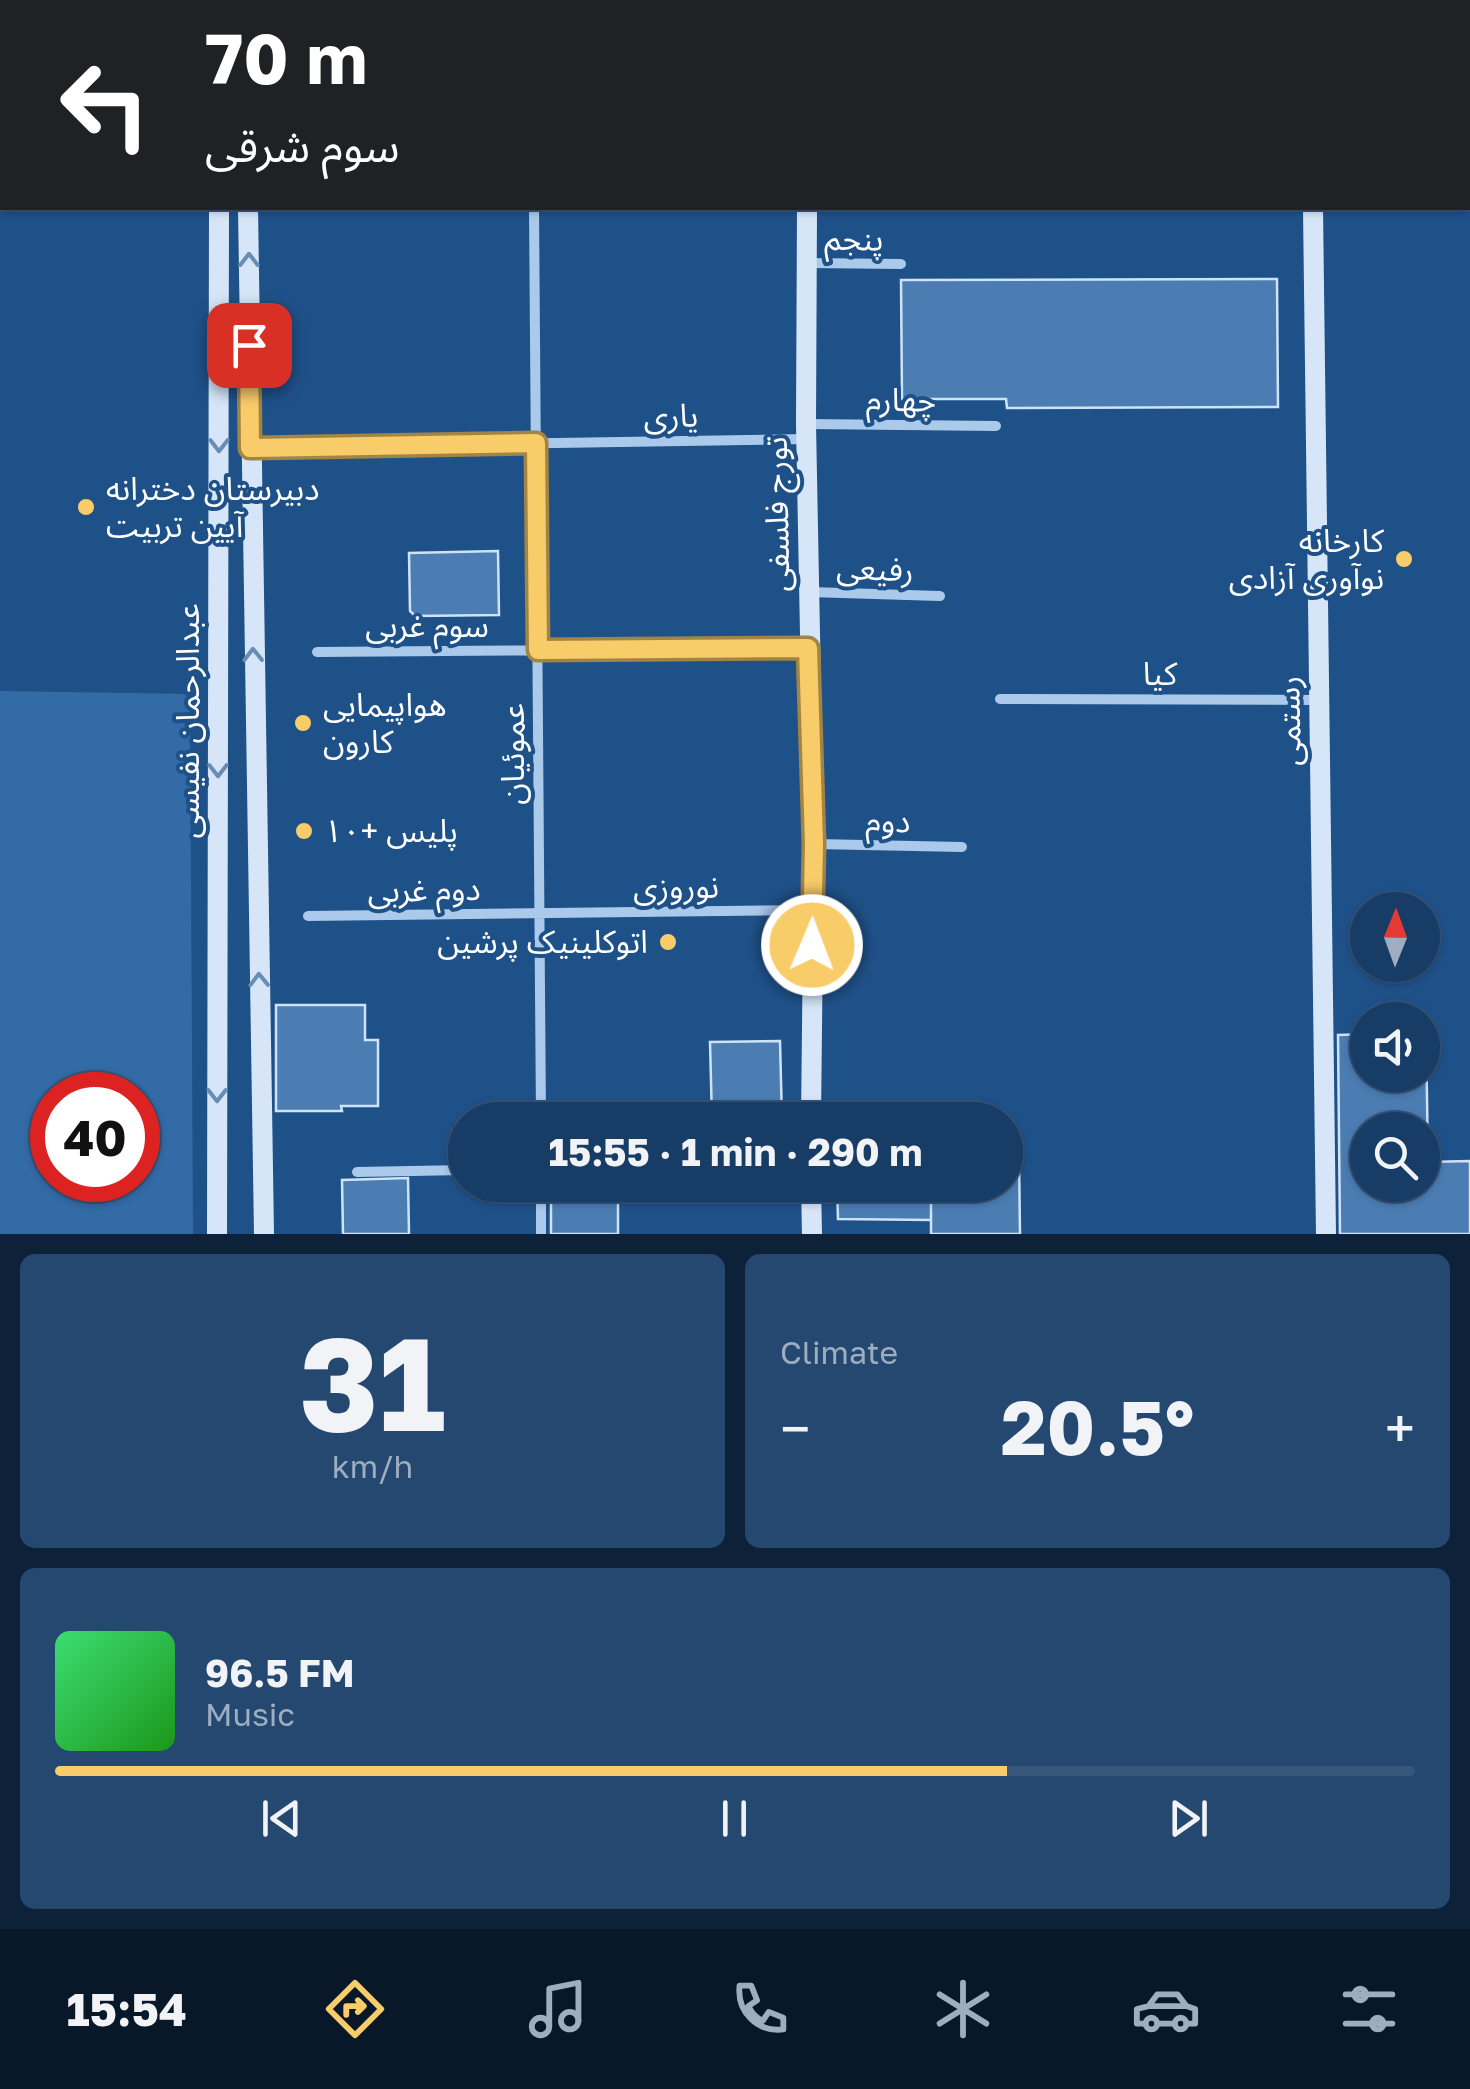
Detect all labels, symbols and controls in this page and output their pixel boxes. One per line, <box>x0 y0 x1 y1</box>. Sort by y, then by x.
text: 70 m <box>205 15 367 99</box>
icon: left <box>40 40 170 170</box>
text: سوم شرقی <box>205 118 400 172</box>
street label: پنجم <box>824 218 884 264</box>
one-way arrow <box>238 252 260 268</box>
pin <box>207 303 292 388</box>
icon: arrive <box>222 318 277 373</box>
street label: چهارم <box>865 379 937 425</box>
street label: یاری <box>643 396 699 435</box>
street label: تورج فلسفی <box>756 436 802 592</box>
one-way arrow <box>208 438 230 453</box>
place label: دبیرستان دخترانه آیین تربیت <box>106 469 319 545</box>
marker: دبیرستان دخترانه آیین تربیت <box>75 496 97 518</box>
place label: کارخانه نوآوری آزادی <box>1229 521 1385 597</box>
street label: رفیعی <box>836 548 914 589</box>
marker: کارخانه نوآوری آزادی <box>1393 548 1415 570</box>
street label: عبدالرحمان نفیسی <box>168 603 207 839</box>
street label: سوم غربی <box>365 606 489 650</box>
one-way arrow <box>243 647 264 663</box>
street label: کیا <box>1143 654 1178 692</box>
street label: رستمی <box>1268 676 1309 766</box>
place label: هواپیمایی کارون <box>323 685 447 761</box>
street label: عموئیان <box>493 703 532 805</box>
marker: هواپیمایی کارون <box>292 712 314 734</box>
one-way arrow <box>207 762 229 778</box>
street label: دوم <box>865 801 911 845</box>
place label: پلیس +۱۰ <box>324 811 458 851</box>
marker: پلیس +۱۰ <box>293 820 315 842</box>
street label: نوروزی <box>633 866 719 907</box>
street label: دوم غربی <box>367 869 481 915</box>
north arrow <box>1350 892 1440 982</box>
map controls <box>1350 892 1440 1202</box>
position arrow <box>760 893 864 997</box>
place label: اتوکلینیک پرشین <box>437 922 648 962</box>
marker: اتوکلینیک پرشین <box>657 931 679 953</box>
one-way arrow <box>248 972 270 988</box>
button: sound <box>1350 1002 1440 1092</box>
speed limit sign: 40 <box>30 1072 160 1202</box>
one-way arrow <box>206 1088 228 1103</box>
button: search <box>1350 1112 1440 1202</box>
text: 15:55 · 1 min · 290 m <box>548 1129 923 1174</box>
text: 31 <box>299 1304 446 1460</box>
text: Climate <box>780 1333 898 1371</box>
text: 20.5° <box>1001 1381 1194 1472</box>
text: − <box>780 1395 810 1461</box>
text: + <box>1385 1395 1415 1461</box>
text: km/h <box>332 1447 413 1485</box>
text: 96.5 FM <box>205 1650 355 1695</box>
text: Music <box>205 1695 295 1733</box>
icon: previous <box>254 1791 309 1846</box>
icon: pause <box>707 1791 762 1846</box>
icon: next <box>1161 1791 1216 1846</box>
icon: directions <box>320 1974 390 2044</box>
icon: music <box>523 1974 593 2044</box>
icon: phone <box>725 1974 795 2044</box>
icon: climate <box>928 1974 998 2044</box>
icon: car <box>1131 1974 1201 2044</box>
icon: filters <box>1334 1974 1404 2044</box>
text: 15:54 <box>66 1982 187 2036</box>

